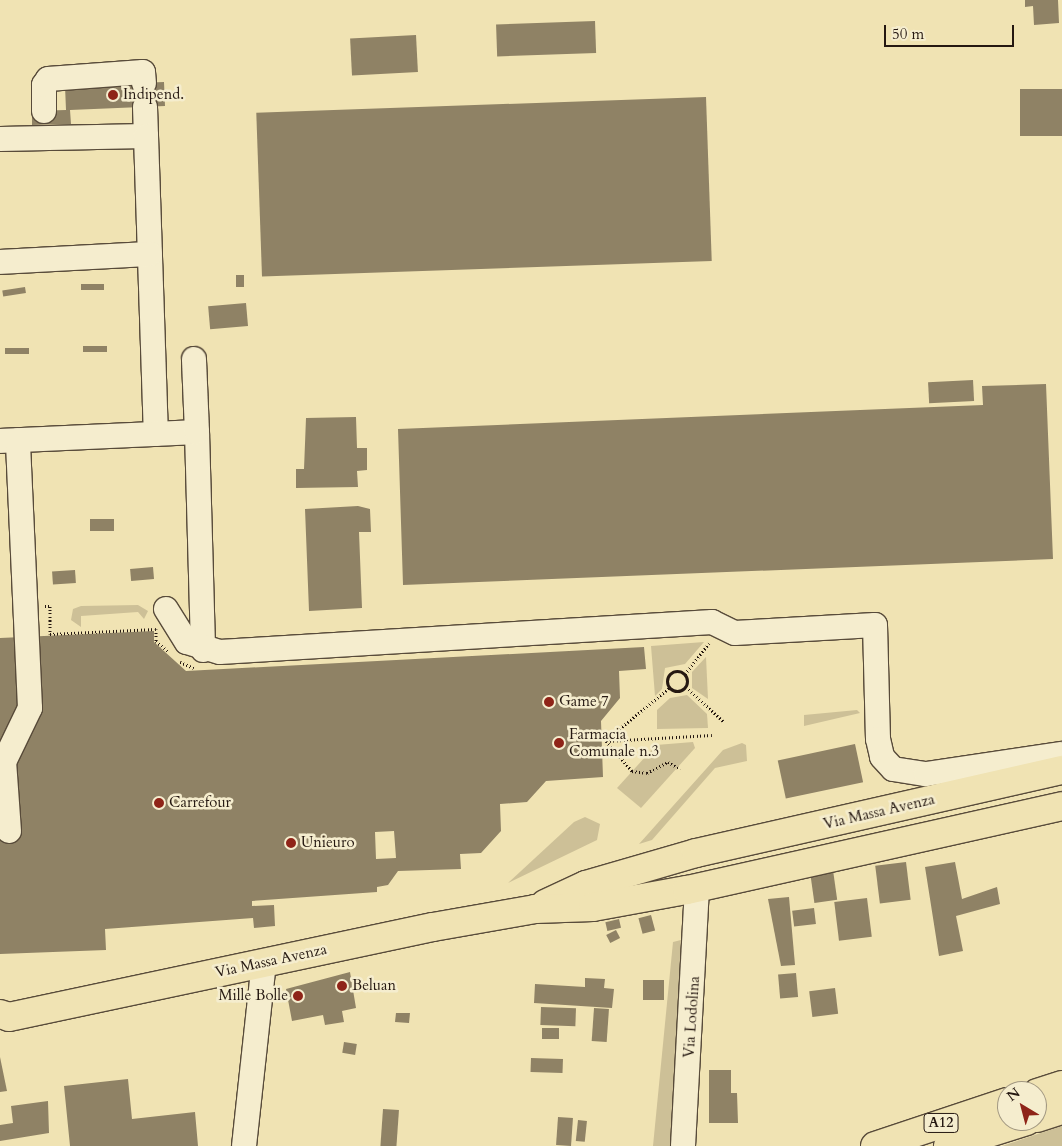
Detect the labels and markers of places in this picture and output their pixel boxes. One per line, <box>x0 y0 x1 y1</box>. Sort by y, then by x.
place label: Indipend. <box>123 86 184 104</box>
marker: Indipend. <box>107 89 119 101</box>
place label: Game 7 <box>559 693 609 711</box>
marker: Game 7 <box>543 696 555 708</box>
place label: Farmacia Comunale n.3 <box>569 725 659 760</box>
marker: Farmacia Comunale n.3 <box>553 737 565 749</box>
place label: Carrefour <box>169 794 231 812</box>
marker: Carrefour <box>153 797 165 809</box>
place label: Unieuro <box>301 834 355 852</box>
marker: Unieuro <box>285 837 297 849</box>
place label: Beluan <box>352 977 396 995</box>
marker: Beluan <box>336 980 348 992</box>
place label: Mille Bolle <box>218 987 288 1005</box>
marker: Mille Bolle <box>292 990 304 1002</box>

